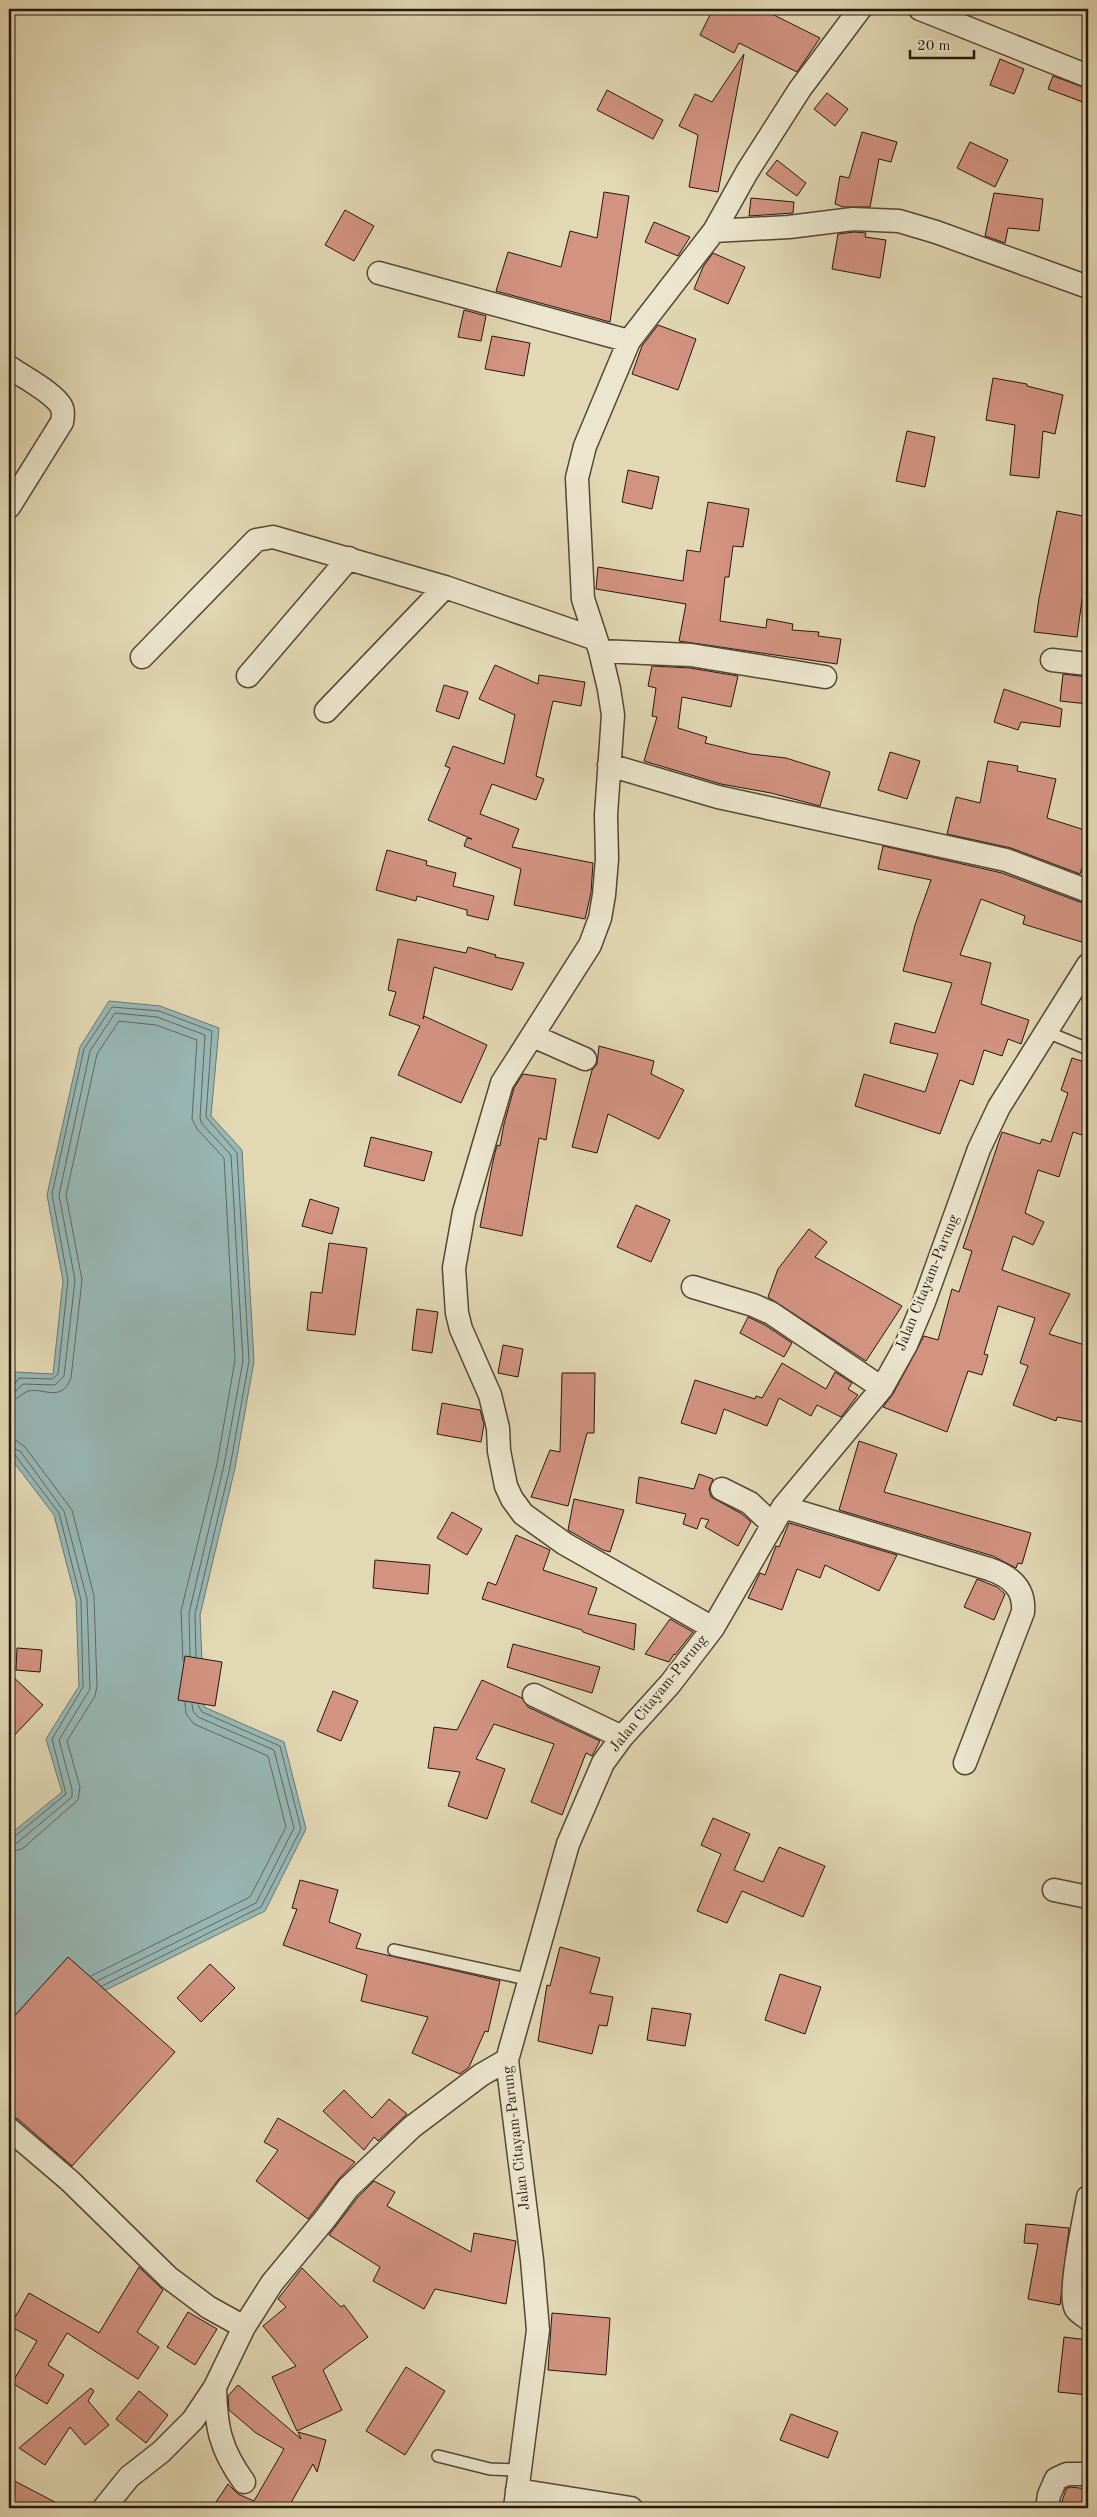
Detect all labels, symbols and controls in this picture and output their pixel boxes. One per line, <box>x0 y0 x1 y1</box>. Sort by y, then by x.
scale bar <box>910 28 973 60</box>
text: 20 m <box>917 39 951 54</box>
street label: Jalan Citayam-Parung <box>894 1213 962 1353</box>
street label: Jalan Citayam-Parung <box>607 1633 711 1755</box>
street label: Jalan Citayam-Parung <box>501 2065 533 2211</box>

